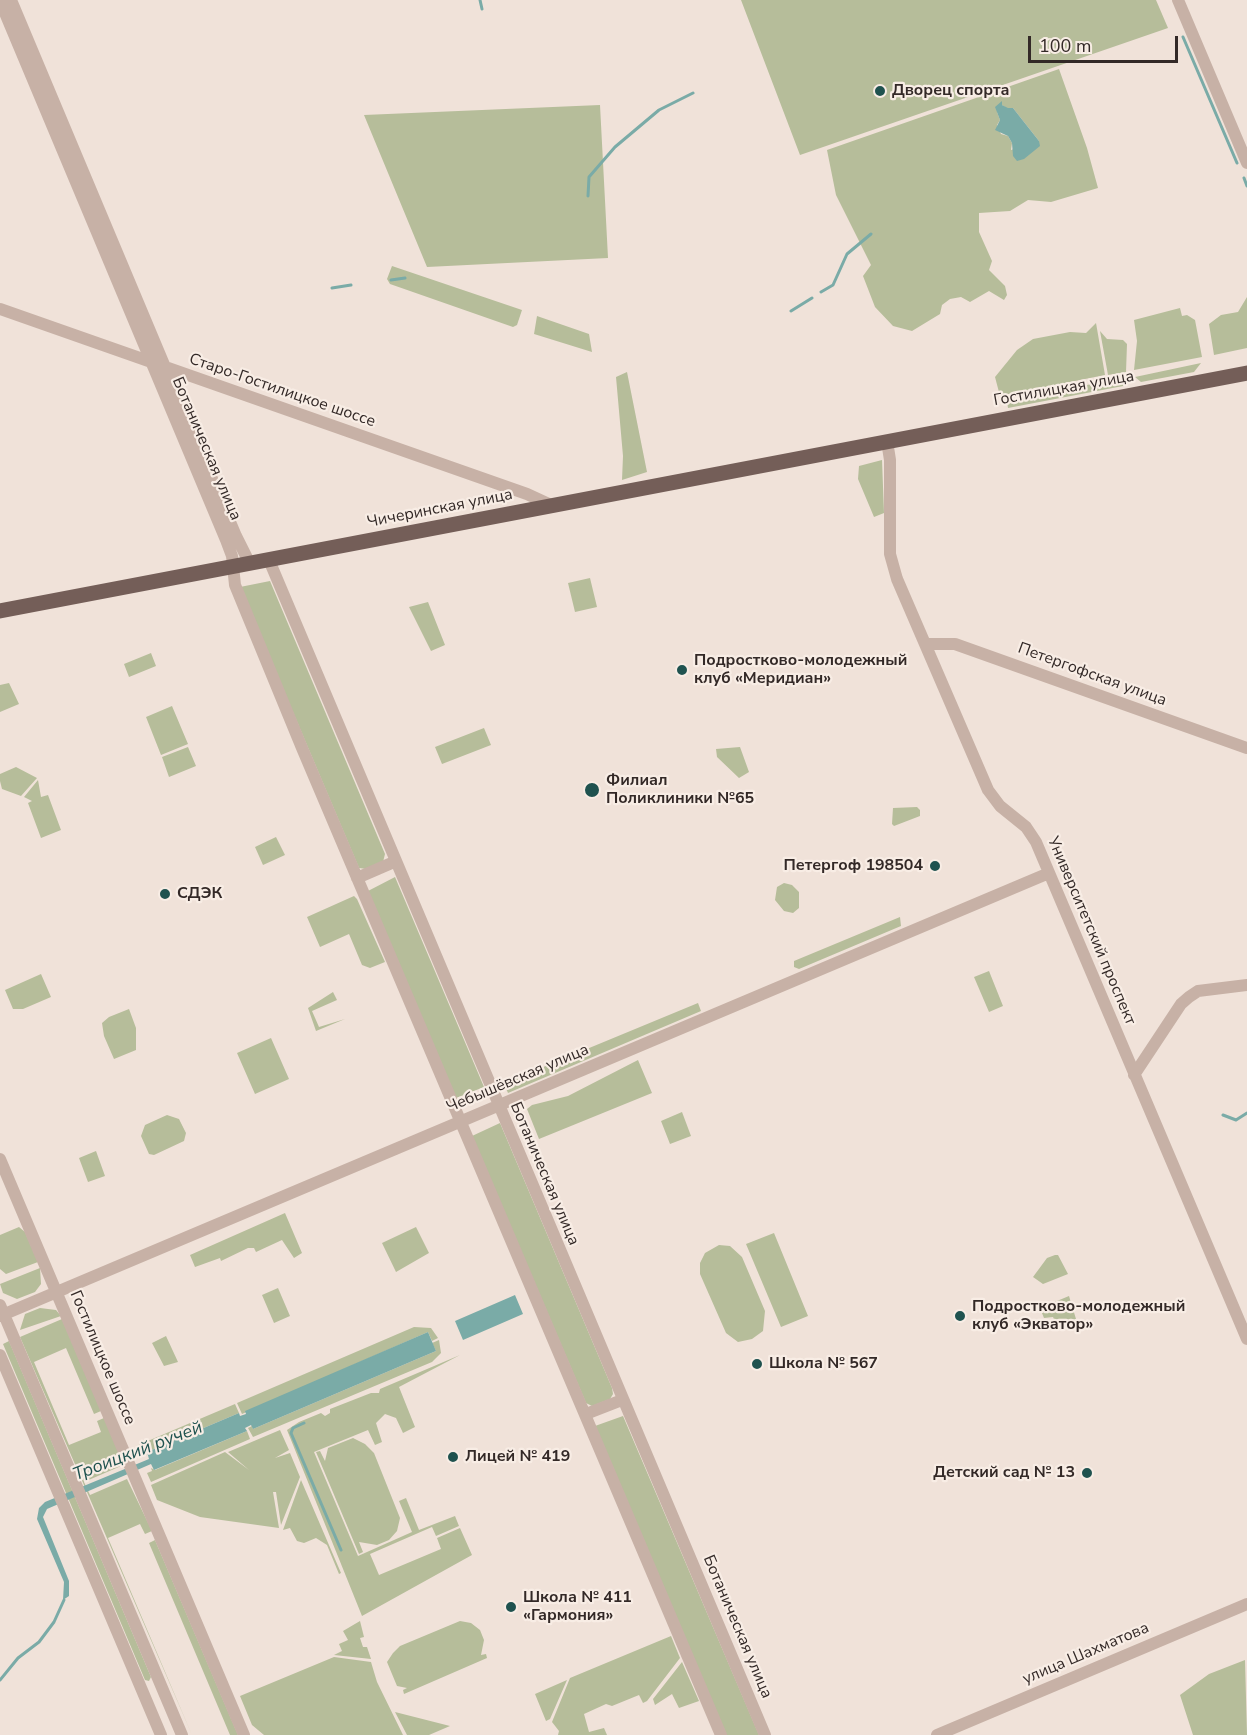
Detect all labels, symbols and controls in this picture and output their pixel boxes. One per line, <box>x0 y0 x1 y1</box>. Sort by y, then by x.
scale bar <box>1031 24 1181 62</box>
text: 100 m <box>1039 34 1091 58</box>
place label: Дворец спорта <box>892 81 1010 101</box>
marker: Дворец спорта <box>873 84 887 98</box>
street label: Старо-Гостилицкое шоссе <box>186 350 378 432</box>
street label: Гостилицкая улица <box>992 367 1136 411</box>
street label: Ботаническая улица <box>167 375 245 523</box>
street label: Чичеринская улица <box>366 485 514 533</box>
street label: Петергофская улица <box>1015 639 1169 711</box>
place label: Подростково-молодежный клуб «Меридиан» <box>694 651 907 689</box>
marker: Подростково-молодежный клуб «Меридиан» <box>675 663 689 677</box>
place label: Филиал Поликлиники №65 <box>606 771 754 809</box>
marker: Филиал Поликлиники №65 <box>583 781 601 799</box>
street label: Университетский проспект <box>1043 834 1139 1028</box>
place label: Петергоф 198504 <box>784 856 923 876</box>
marker: Петергоф 198504 <box>928 859 942 873</box>
place label: СДЭК <box>177 884 222 904</box>
marker: СДЭК <box>158 887 172 901</box>
street label: Чебышёвская улица <box>444 1040 592 1118</box>
street label: Ботаническая улица <box>505 1100 583 1248</box>
street label: Гостилицкое шоссе <box>65 1288 139 1428</box>
place label: Подростково-молодежный клуб «Экватор» <box>972 1297 1185 1335</box>
marker: Подростково-молодежный клуб «Экватор» <box>953 1309 967 1323</box>
place label: Школа № 567 <box>769 1354 878 1374</box>
marker: Школа № 567 <box>750 1357 764 1371</box>
water label: Троицкий ручей <box>70 1417 206 1487</box>
place label: Лицей № 419 <box>465 1447 570 1467</box>
marker: Лицей № 419 <box>446 1450 460 1464</box>
place label: Детский сад № 13 <box>933 1463 1075 1483</box>
marker: Детский сад № 13 <box>1080 1466 1094 1480</box>
street label: Ботаническая улица <box>698 1553 776 1701</box>
place label: Школа № 411 «Гармония» <box>523 1588 632 1626</box>
marker: Школа № 411 «Гармония» <box>504 1600 518 1614</box>
street label: улица Шахматова <box>1020 1619 1152 1689</box>

